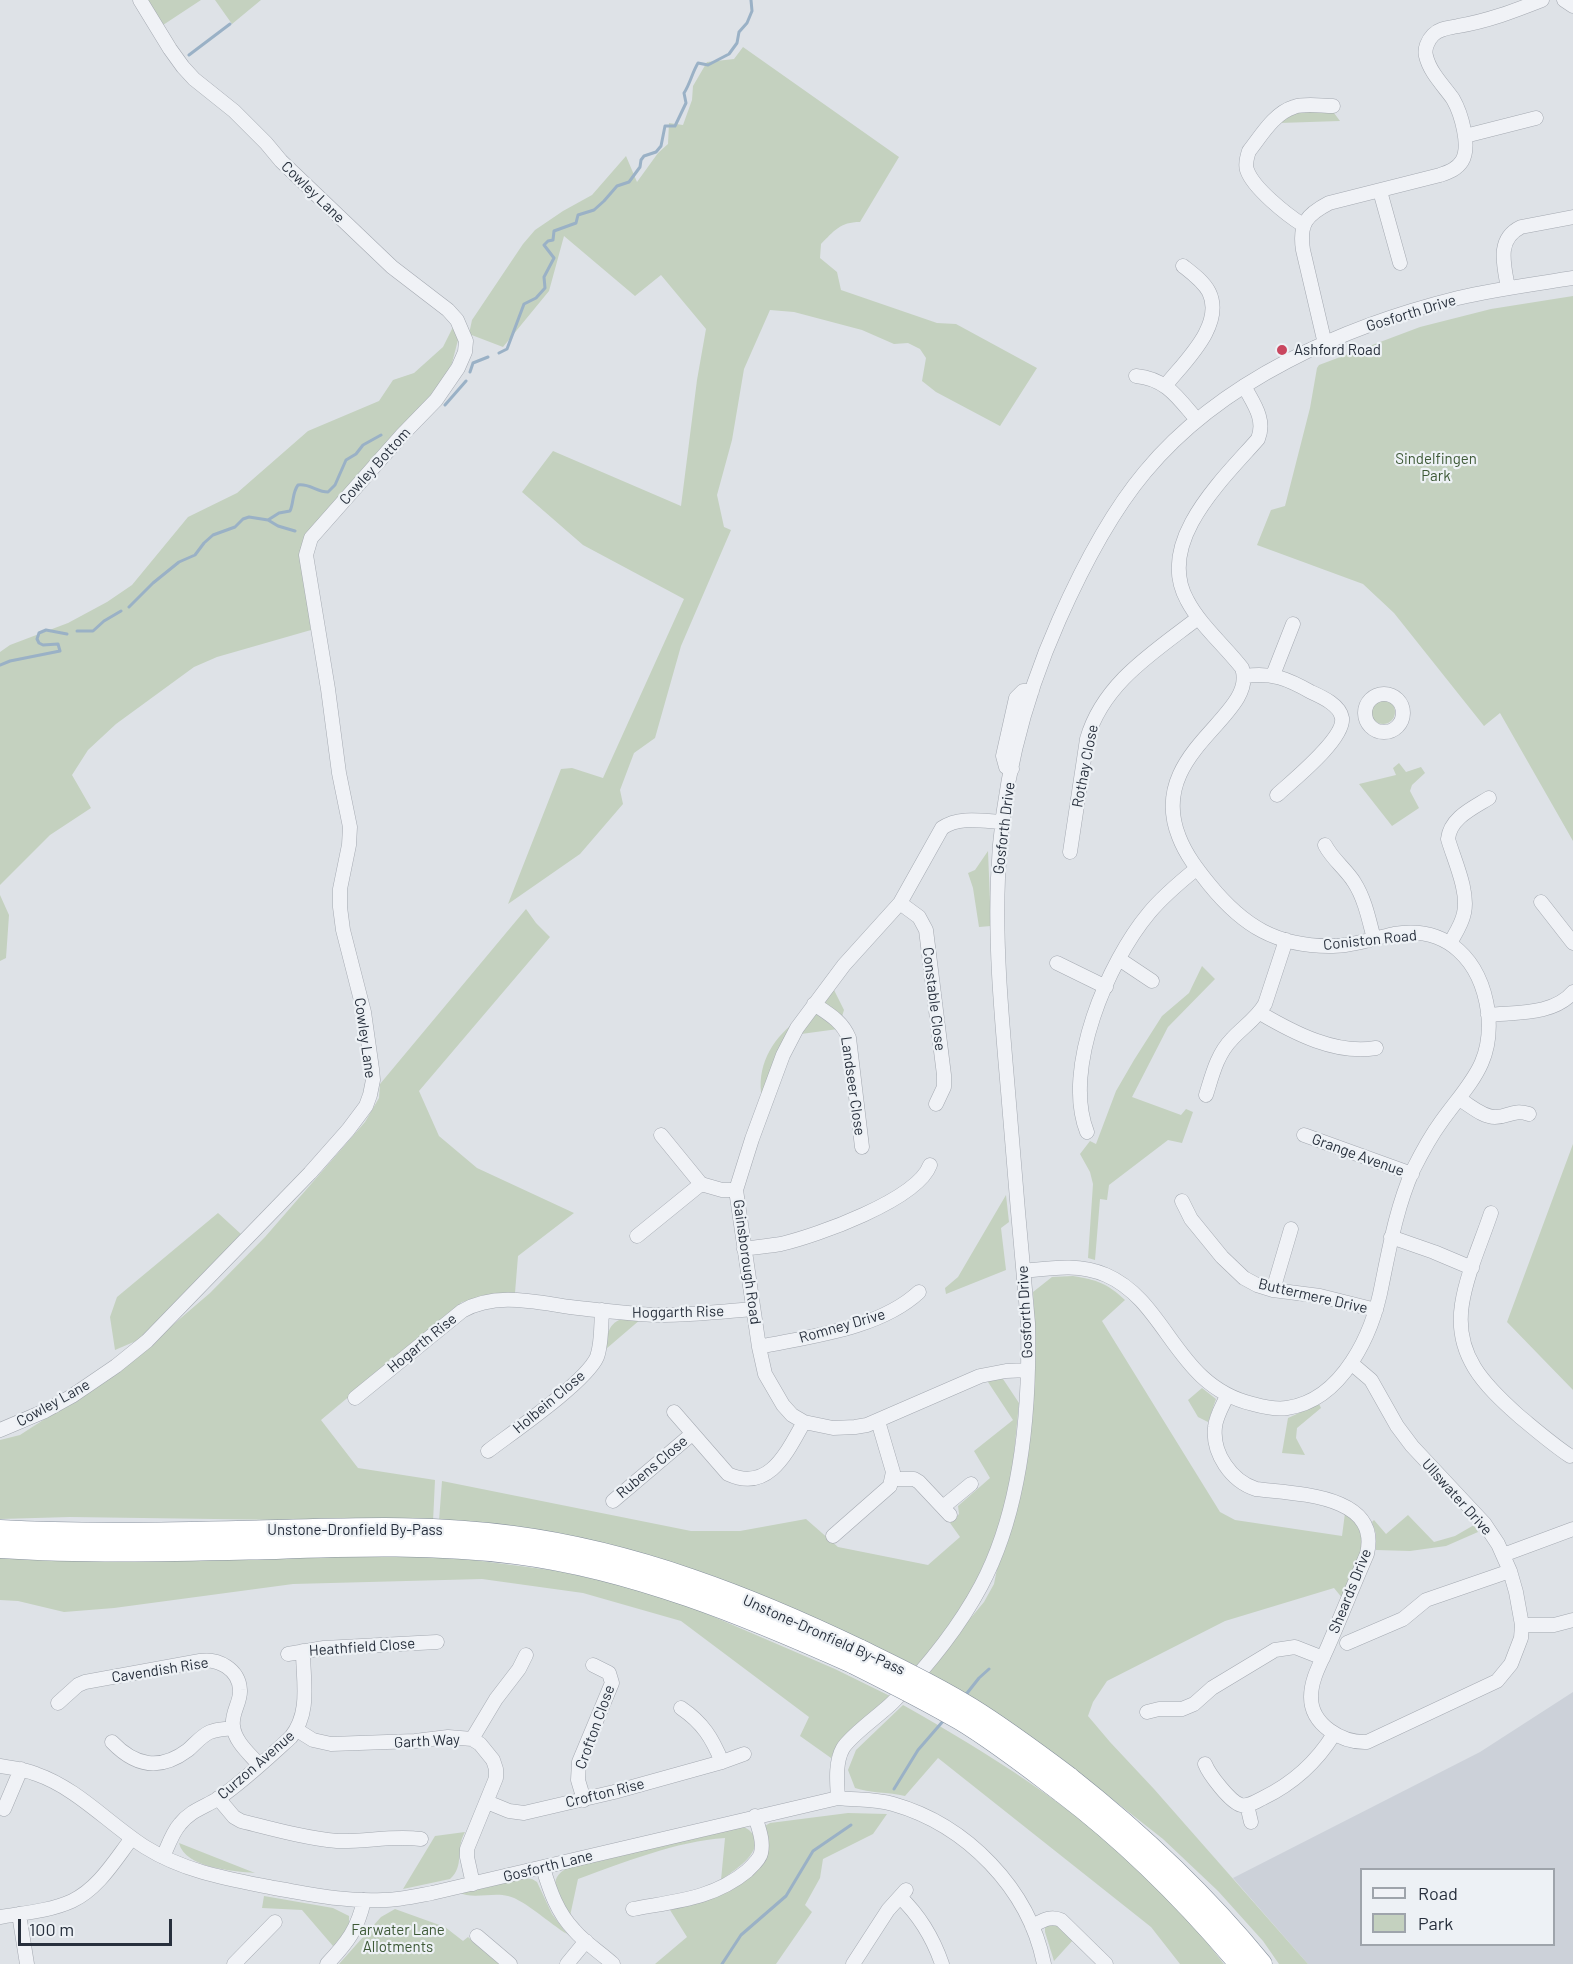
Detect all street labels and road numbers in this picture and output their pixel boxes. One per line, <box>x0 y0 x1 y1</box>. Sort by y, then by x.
street label: Cowley Lane <box>278 157 348 227</box>
street label: Gosforth Drive <box>1364 291 1458 335</box>
street label: Cowley Bottom <box>336 424 414 508</box>
street label: Rothay Close <box>1068 723 1102 809</box>
street label: Gosforth Drive <box>989 781 1019 875</box>
street label: Coniston Road <box>1322 926 1418 954</box>
street label: Constable Close <box>919 946 949 1052</box>
street label: Cowley Lane <box>350 997 380 1079</box>
street label: Landseer Close <box>837 1035 869 1137</box>
street label: Grange Avenue <box>1309 1130 1407 1180</box>
street label: Gainsborough Road <box>729 1198 765 1326</box>
street label: Gosforth Drive <box>1014 1265 1036 1359</box>
street label: Buttermere Drive <box>1257 1275 1369 1317</box>
street label: Hoggarth Rise <box>632 1302 724 1322</box>
street label: Romney Drive <box>797 1305 887 1347</box>
street label: Hogarth Rise <box>384 1310 460 1376</box>
street label: Holbein Close <box>509 1367 589 1437</box>
street label: Cowley Lane <box>13 1375 93 1431</box>
street label: Rubens Close <box>613 1432 691 1502</box>
street label: Ullswater Drive <box>1418 1455 1496 1539</box>
street label: Unstone-Dronfield By-Pass <box>267 1521 443 1539</box>
street label: Sheards Drive <box>1325 1546 1375 1636</box>
street label: Unstone-Dronfield By-Pass <box>740 1591 908 1679</box>
street label: Heathfield Close <box>308 1634 416 1660</box>
street label: Cavendish Rise <box>110 1653 210 1687</box>
street label: Crofton Close <box>571 1682 619 1772</box>
street label: Curzon Avenue <box>214 1727 298 1803</box>
street label: Garth Way <box>394 1730 460 1752</box>
street label: Crofton Rise <box>564 1775 646 1811</box>
street label: Gosforth Lane <box>501 1846 595 1886</box>

